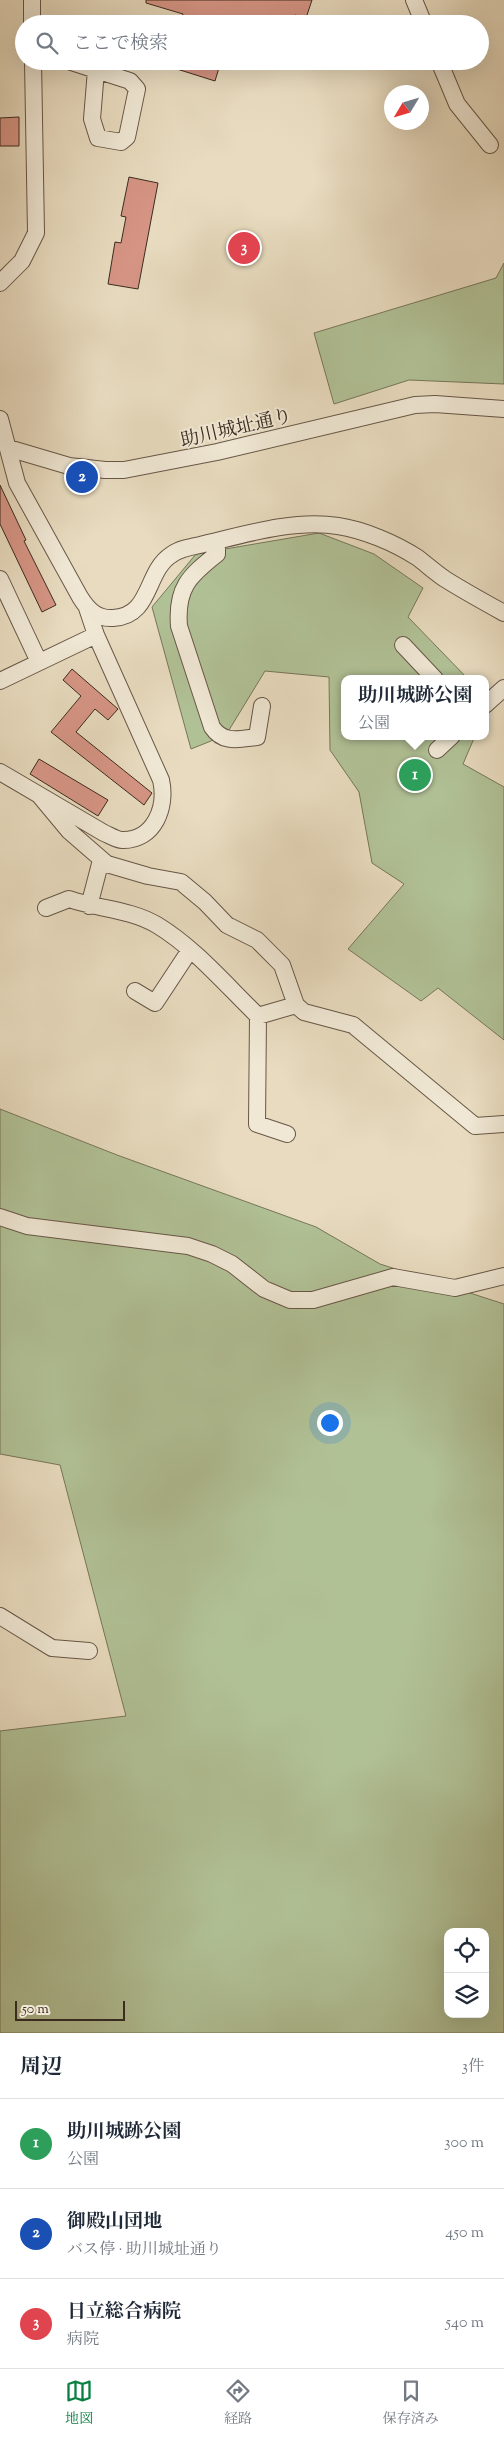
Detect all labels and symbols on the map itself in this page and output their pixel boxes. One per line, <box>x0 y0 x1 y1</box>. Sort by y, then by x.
north arrow <box>384 85 429 130</box>
pin: 3 <box>228 229 260 267</box>
street label: 助川城址通り <box>178 403 295 455</box>
pin: 2 <box>66 458 98 496</box>
pin: 1 <box>399 756 431 794</box>
your location <box>317 1410 343 1436</box>
scale bar <box>15 1998 125 2021</box>

